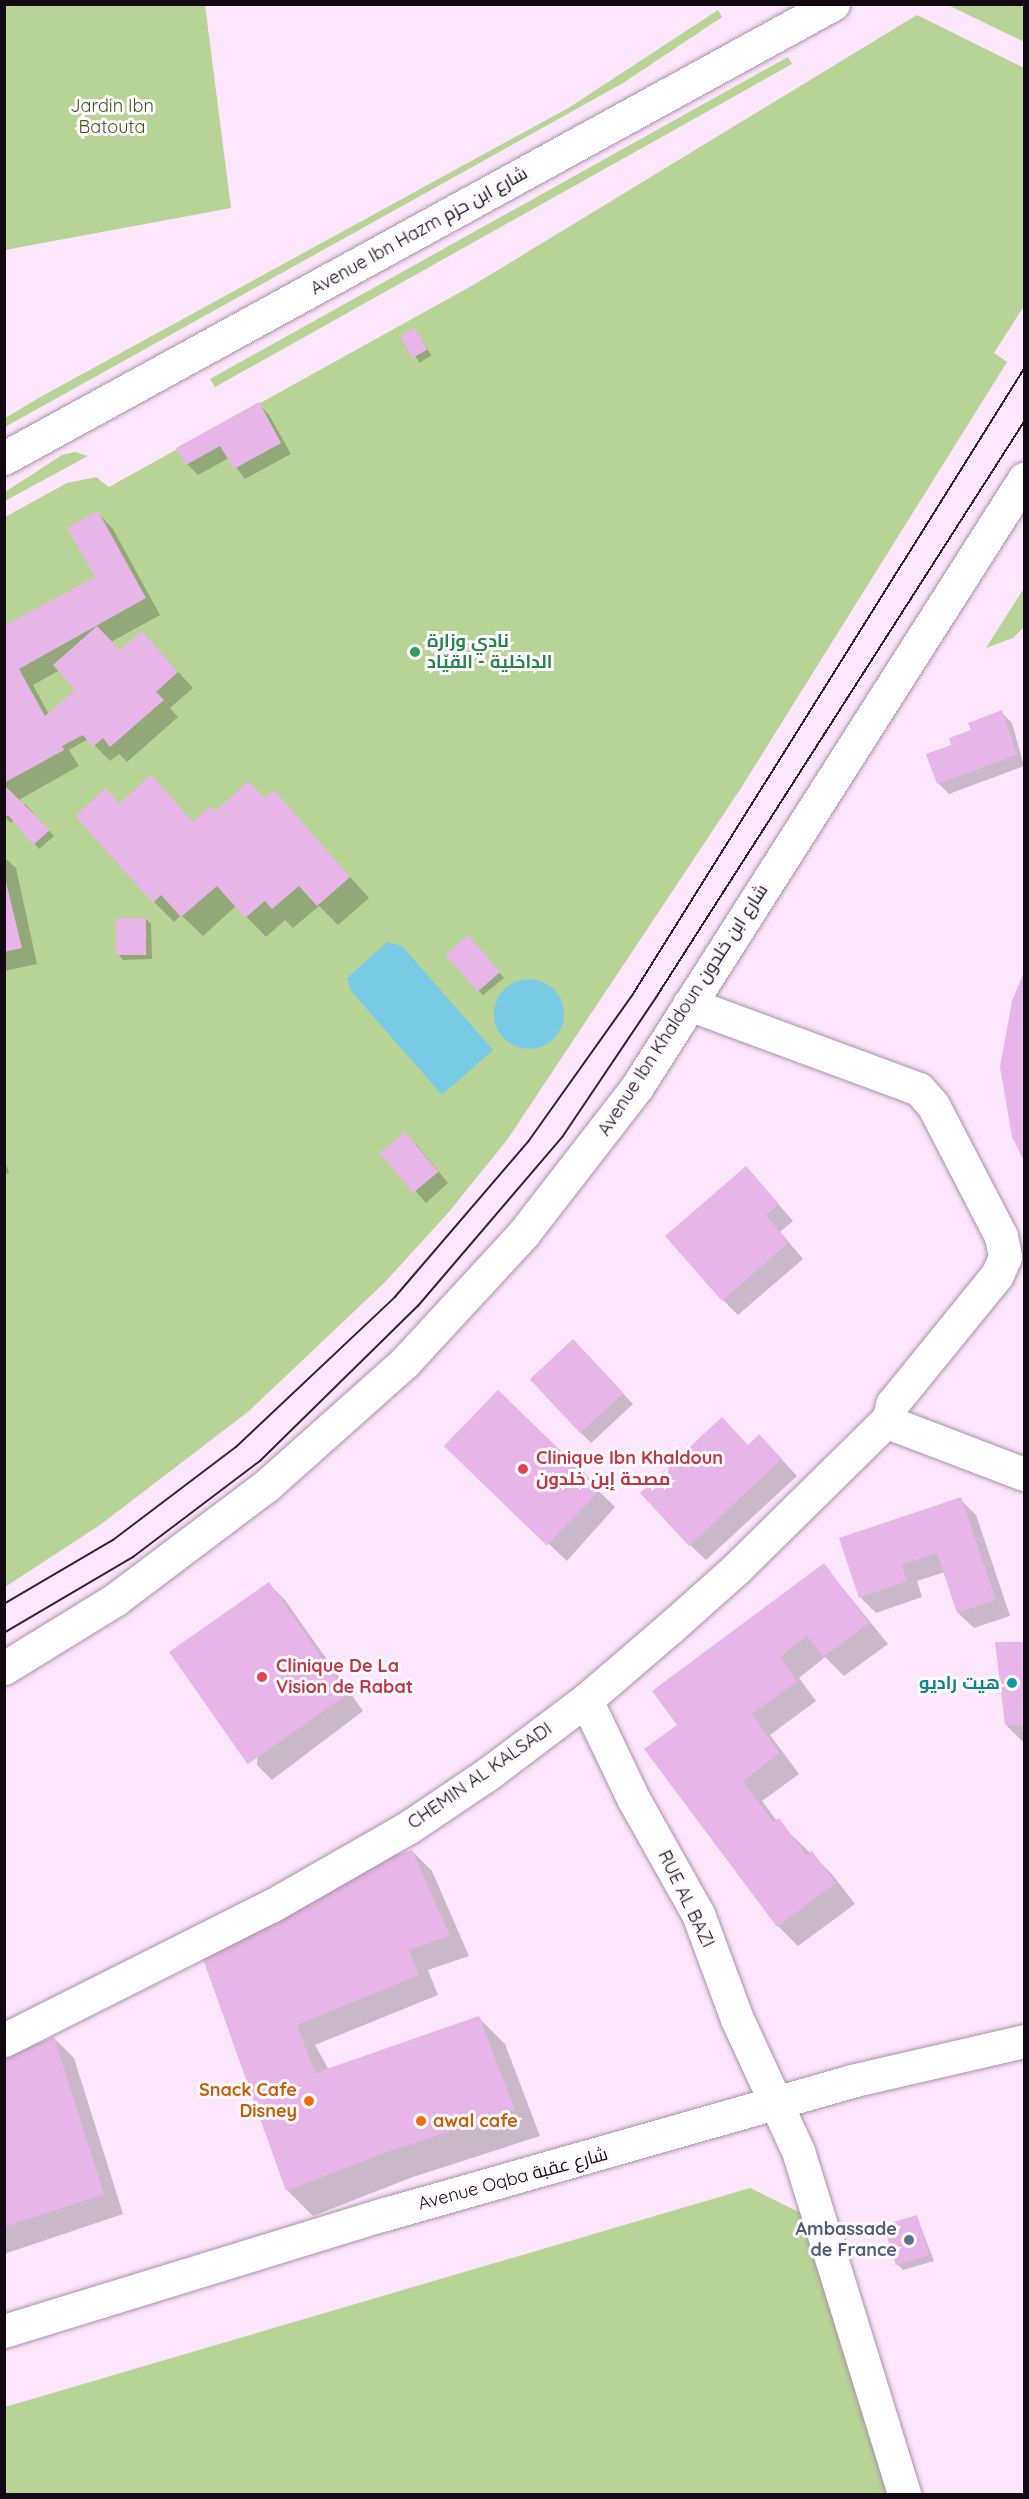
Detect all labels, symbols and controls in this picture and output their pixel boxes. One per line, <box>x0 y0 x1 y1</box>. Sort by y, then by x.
park label: Jardin Ibn Batouta <box>70 96 154 138</box>
street label: Avenue Ibn Hazm شارع ابن حزم <box>307 162 531 300</box>
place label: نادي وزارة الداخلية - القيّاد <box>427 631 552 674</box>
marker: نادي وزارة الداخلية - القيّاد <box>408 645 422 659</box>
street label: Avenue Ibn Khaldoun شارع ابن خلدون <box>593 880 773 1140</box>
place label: Clinique Ibn Khaldoun مصحة إبن خلدون <box>536 1448 723 1490</box>
marker: Clinique Ibn Khaldoun مصحة إبن خلدون <box>514 1460 532 1478</box>
place label: Clinique De La Vision de Rabat <box>276 1656 413 1698</box>
marker: Clinique De La Vision de Rabat <box>253 1668 271 1686</box>
place label: هيت راديو <box>919 1672 1000 1694</box>
marker: هيت راديو <box>1005 1676 1019 1690</box>
street label: CHEMIN AL KALSADI <box>404 1718 556 1834</box>
street label: RUE AL BAZI <box>653 1847 719 1951</box>
place label: Snack Cafe Disney <box>199 2080 297 2122</box>
marker: Snack Cafe Disney <box>302 2094 316 2108</box>
place label: awal cafe <box>433 2110 518 2132</box>
marker: awal cafe <box>414 2114 428 2128</box>
street label: Avenue Oqba شارع عقبة <box>416 2143 610 2215</box>
place label: Ambassade de France <box>796 2219 897 2262</box>
marker: Ambassade de France <box>902 2233 916 2247</box>

